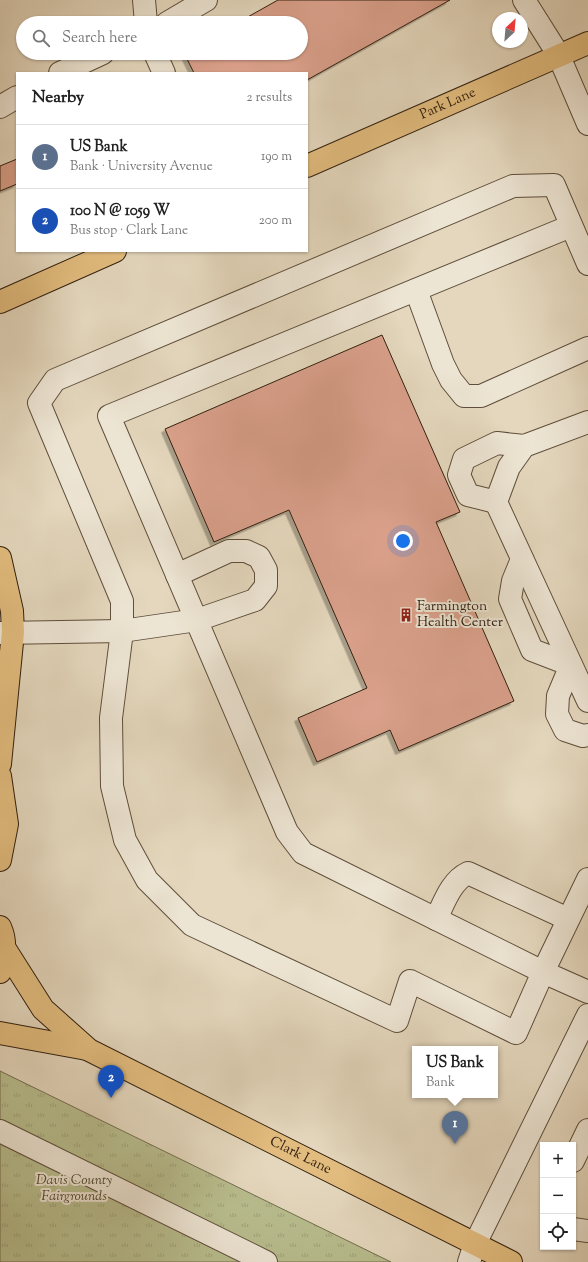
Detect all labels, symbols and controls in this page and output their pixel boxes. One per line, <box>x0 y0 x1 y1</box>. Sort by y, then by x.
north arrow <box>492 12 528 48</box>
search box <box>16 16 308 60</box>
icon: search <box>30 27 52 49</box>
text: Search here <box>62 28 137 49</box>
street label: Park Lane <box>417 83 479 125</box>
text: Nearby <box>32 86 84 110</box>
text: 2 results <box>247 89 292 107</box>
text: US Bank <box>70 137 128 158</box>
text: 1 <box>43 148 47 166</box>
text: 190 m <box>261 148 292 166</box>
text: Bank · University Avenue <box>70 158 213 176</box>
text: 100 N @ 1059 W <box>70 201 170 222</box>
text: 2 <box>42 212 48 230</box>
text: 200 m <box>259 212 292 230</box>
text: Bus stop · Clark Lane <box>70 222 188 240</box>
your location <box>393 531 413 551</box>
place label: Farmington Health Center <box>417 597 504 633</box>
building icon: Farmington Health Center <box>398 607 414 623</box>
popup <box>412 1046 498 1098</box>
text: US Bank <box>426 1053 484 1074</box>
pin: 2 <box>98 1065 124 1098</box>
text: Bank <box>426 1074 455 1092</box>
pin: 1 <box>442 1111 468 1144</box>
street label: Clark Lane <box>266 1132 335 1180</box>
map controls <box>540 1142 576 1250</box>
button: + <box>540 1142 576 1178</box>
park label: Davis County Fairgrounds <box>36 1171 112 1207</box>
button: − <box>540 1178 576 1214</box>
button: locate <box>540 1214 576 1250</box>

